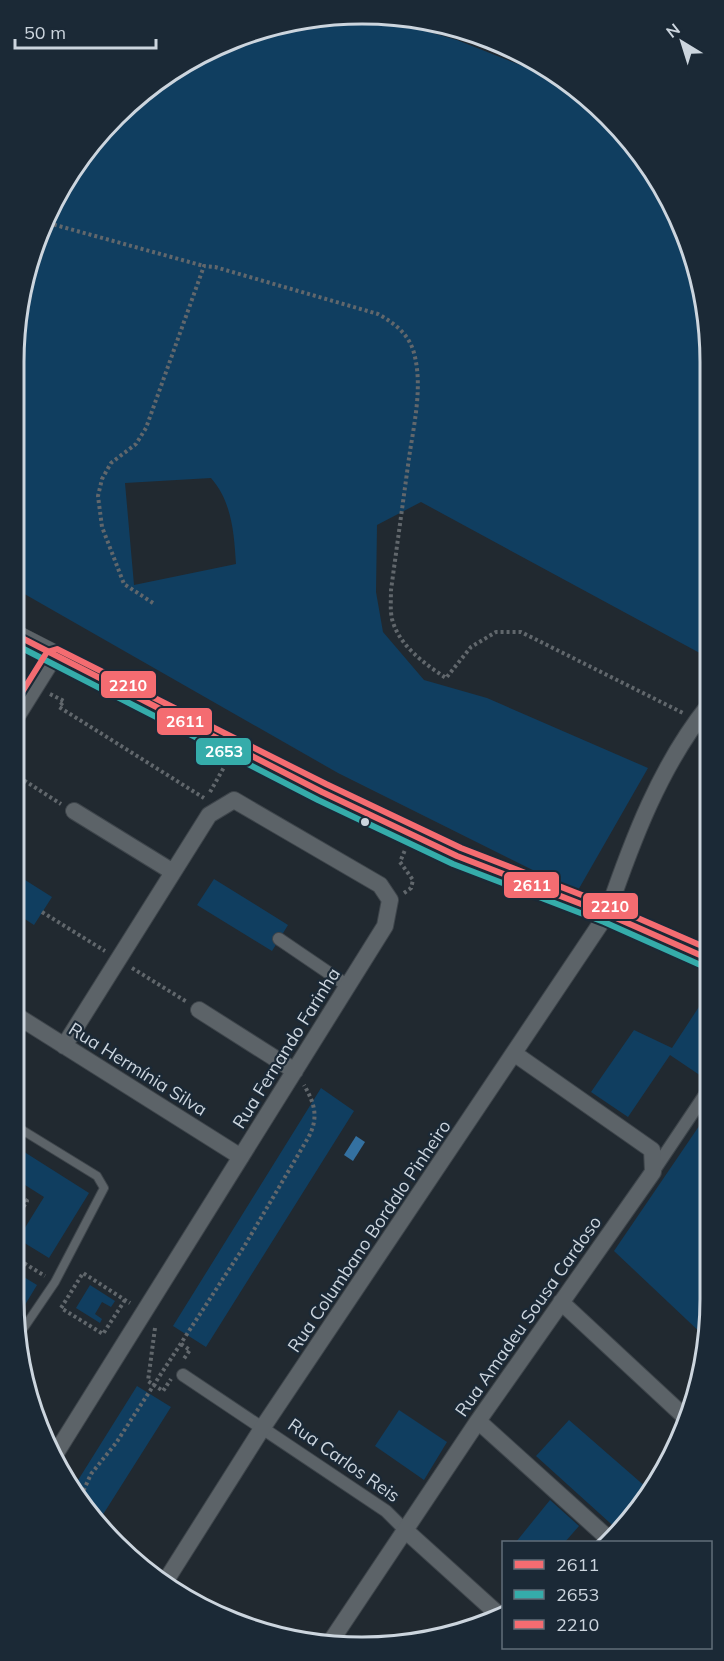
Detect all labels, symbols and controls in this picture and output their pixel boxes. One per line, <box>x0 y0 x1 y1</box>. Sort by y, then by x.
scale bar <box>15 12 156 50</box>
north arrow <box>652 12 712 72</box>
text: N <box>662 19 684 42</box>
text: 50 m <box>24 21 66 44</box>
line badge: 2210 <box>100 670 157 699</box>
text: 2210 <box>109 675 147 695</box>
line badge: 2611 <box>156 707 213 736</box>
text: 2611 <box>166 711 204 731</box>
line badge: 2653 <box>195 737 252 766</box>
text: 2653 <box>205 741 243 761</box>
unlabelled marker <box>359 816 371 828</box>
line badge: 2611 <box>503 871 560 899</box>
text: 2611 <box>513 875 551 895</box>
line badge: 2210 <box>582 892 639 920</box>
text: 2210 <box>591 896 629 916</box>
street label: Rua Fernando Farinha <box>227 963 345 1133</box>
street label: Rua Hermínia Silva <box>65 1017 211 1121</box>
street label: Rua Columbano Bordalo Pinheiro <box>282 1115 456 1357</box>
street label: Rua Amadeu Sousa Cardoso <box>450 1211 606 1421</box>
street label: Rua Carlos Reis <box>284 1413 404 1507</box>
legend <box>502 1541 712 1649</box>
text: 2611 <box>556 1553 599 1576</box>
text: 2653 <box>556 1583 599 1606</box>
text: 2210 <box>556 1613 599 1636</box>

